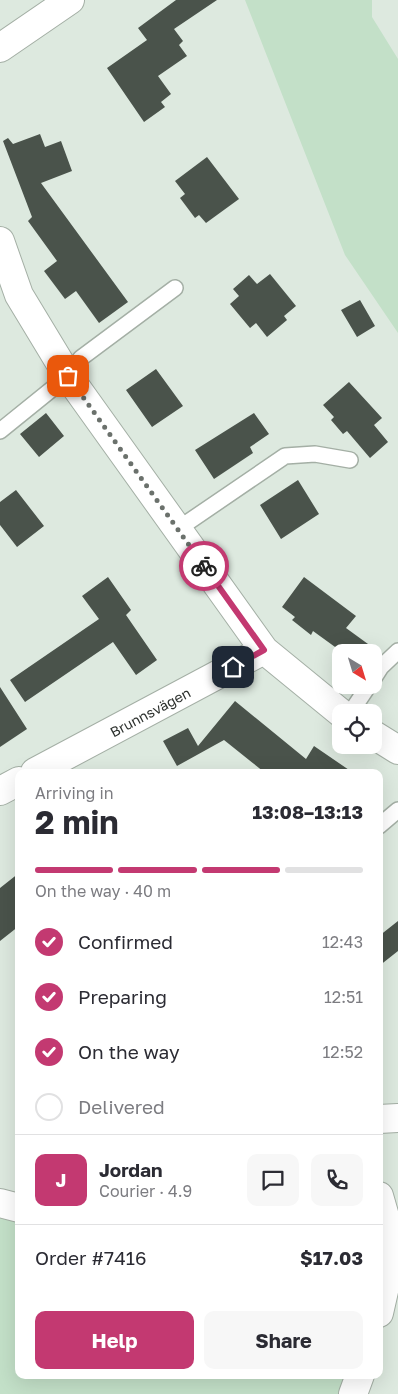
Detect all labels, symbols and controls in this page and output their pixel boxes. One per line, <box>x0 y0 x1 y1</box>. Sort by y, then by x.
pin <box>47 355 89 397</box>
icon: bag <box>54 362 82 390</box>
courier <box>179 541 229 591</box>
icon: bike <box>190 552 218 580</box>
north arrow <box>332 644 382 694</box>
map controls <box>332 644 382 754</box>
pin <box>212 646 254 688</box>
icon: home <box>219 653 247 681</box>
street label: Brunnsvägen <box>107 684 193 740</box>
button: locate <box>332 704 382 754</box>
text: Arriving in <box>35 783 114 803</box>
text: 13:08–13:13 <box>252 800 363 823</box>
text: 2 min <box>35 803 119 841</box>
text: On the way · 40 m <box>35 881 171 901</box>
icon: check <box>35 928 63 956</box>
text: Confirmed <box>78 930 173 953</box>
text: 12:43 <box>322 932 363 952</box>
icon: check <box>35 983 63 1011</box>
text: Preparing <box>78 985 167 1008</box>
text: 12:51 <box>324 987 363 1007</box>
icon: check <box>35 1038 63 1066</box>
text: On the way <box>78 1040 180 1063</box>
text: 12:52 <box>323 1042 363 1062</box>
text: Delivered <box>78 1095 165 1118</box>
button: chat <box>247 1154 299 1206</box>
button: phone <box>311 1154 363 1206</box>
text: Jordan <box>99 1158 163 1181</box>
text: J <box>56 1168 66 1191</box>
text: Courier · 4.9 <box>99 1181 192 1201</box>
text: Order #7416 <box>35 1246 146 1269</box>
text: $17.03 <box>300 1246 363 1269</box>
button: Help <box>35 1311 194 1369</box>
button: Share <box>204 1311 363 1369</box>

